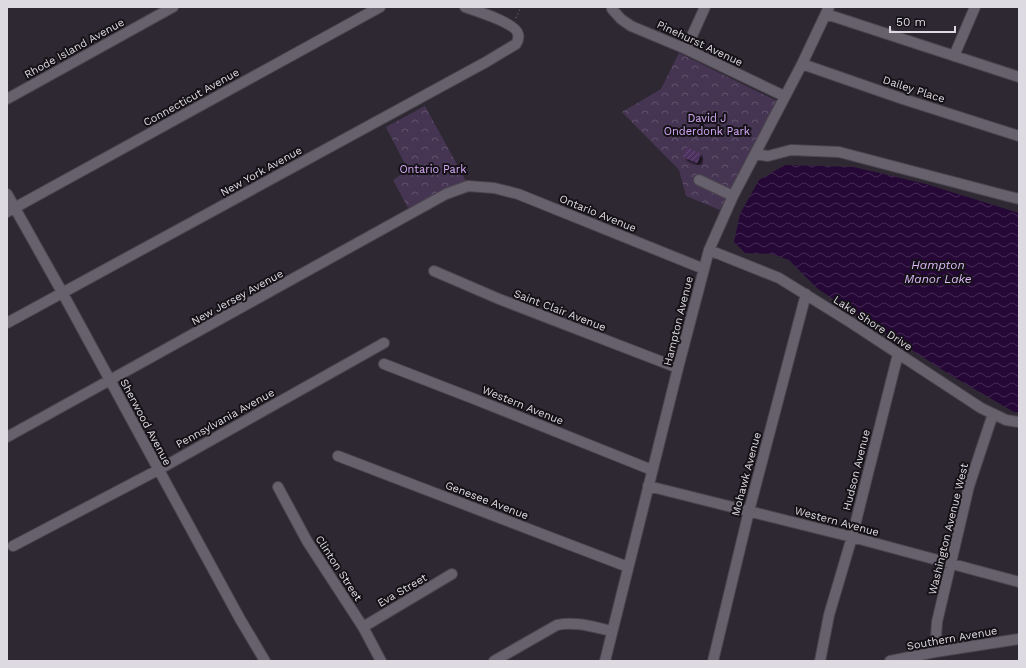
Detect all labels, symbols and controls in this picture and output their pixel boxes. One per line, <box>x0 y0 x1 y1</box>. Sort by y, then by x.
scale bar <box>890 8 955 34</box>
text: 50 m <box>896 15 926 29</box>
street label: Rhode Island Avenue <box>22 16 126 81</box>
street label: Pinehurst Avenue <box>655 18 745 69</box>
street label: Connecticut Avenue <box>141 66 241 129</box>
street label: Dailey Place <box>881 73 947 106</box>
park label: David J Onderdonk Park <box>664 112 750 138</box>
street label: New York Avenue <box>218 144 304 199</box>
park label: Ontario Park <box>399 163 467 176</box>
street label: Ontario Avenue <box>557 192 638 235</box>
water label: Hampton Manor Lake <box>904 258 972 286</box>
street label: New Jersey Avenue <box>189 267 285 328</box>
street label: Hampton Avenue <box>661 275 696 367</box>
street label: Saint Clair Avenue <box>512 287 608 334</box>
street label: Lake Shore Drive <box>831 293 914 354</box>
street label: Sherwood Avenue <box>117 377 174 468</box>
street label: Western Avenue <box>480 383 565 428</box>
street label: Pennsylvania Avenue <box>174 386 277 451</box>
street label: Hudson Avenue <box>840 428 873 512</box>
street label: Mohawk Avenue <box>729 431 764 517</box>
street label: Washington Avenue West <box>926 462 971 596</box>
street label: Genesee Avenue <box>443 479 530 522</box>
street label: Western Avenue <box>793 504 880 539</box>
street label: Clinton Street <box>313 533 365 604</box>
street label: Eva Street <box>375 571 430 610</box>
street label: Southern Avenue <box>906 624 998 653</box>

